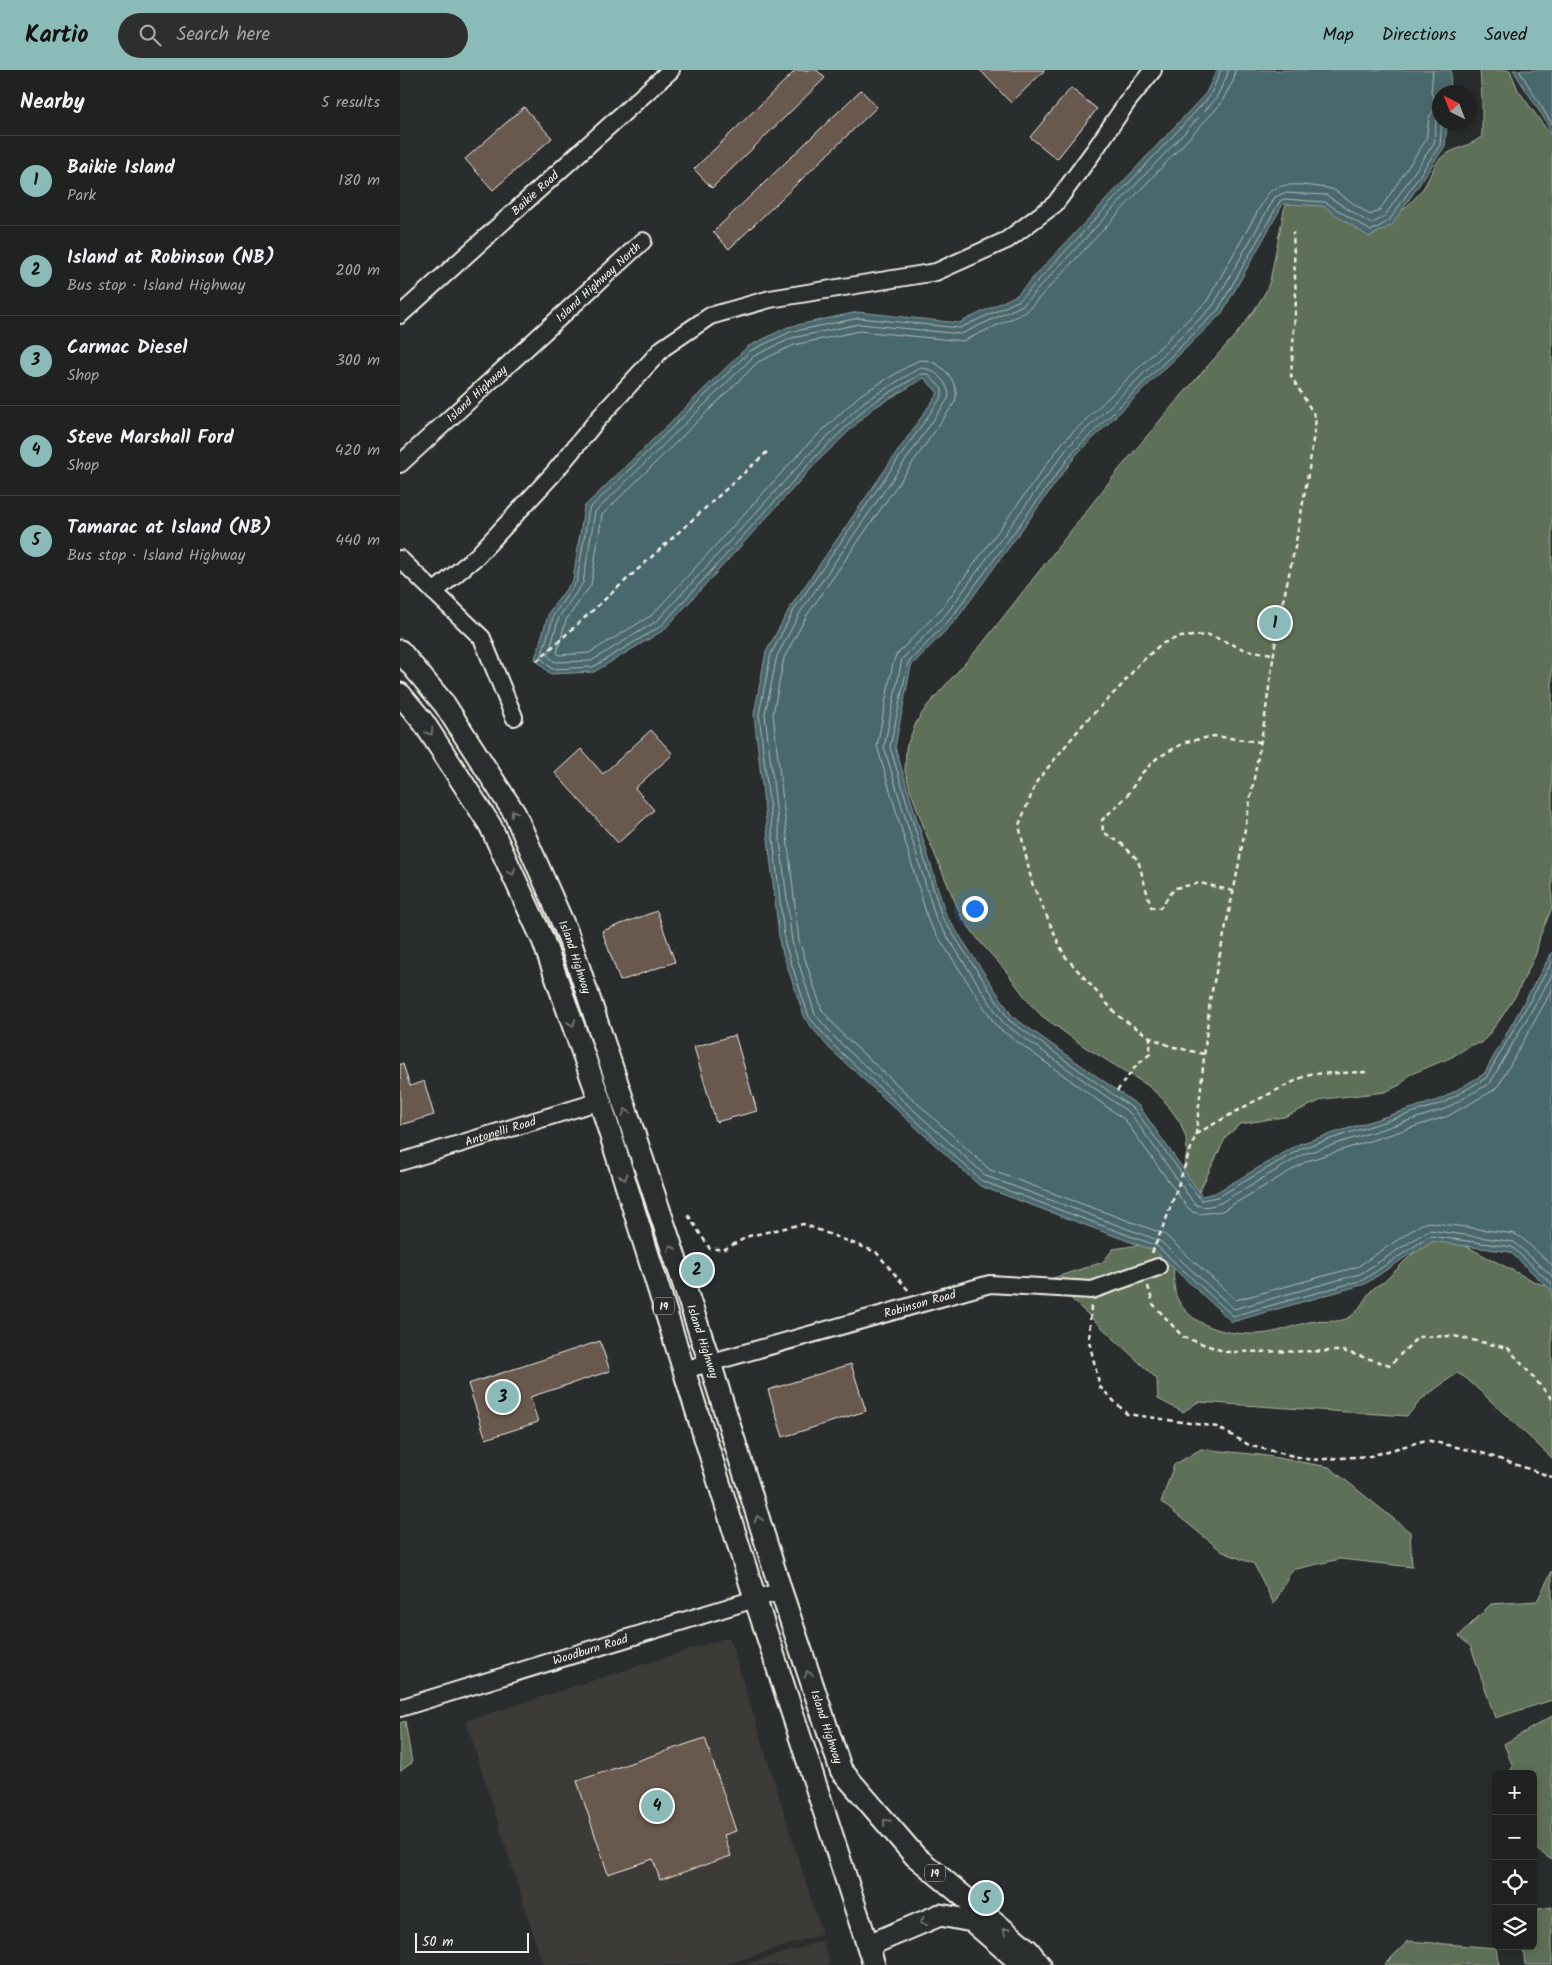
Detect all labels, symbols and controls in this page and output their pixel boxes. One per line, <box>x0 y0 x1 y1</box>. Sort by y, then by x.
search box <box>118 13 468 58</box>
text: Kartio <box>25 16 88 55</box>
text: Search here <box>176 20 270 50</box>
icon: search <box>136 21 164 49</box>
text: Map <box>1322 21 1354 50</box>
text: Directions <box>1382 21 1456 50</box>
text: Saved <box>1484 21 1527 50</box>
north arrow <box>1432 85 1477 130</box>
text: Nearby <box>20 86 85 119</box>
text: 5 results <box>321 90 380 115</box>
text: Baikie Island <box>67 153 175 183</box>
street label: Baikie Road <box>507 166 564 220</box>
text: 1 <box>34 168 38 193</box>
text: 180 m <box>338 168 380 193</box>
text: Park <box>67 183 96 208</box>
street label: Island Highway North <box>551 238 646 327</box>
text: Island at Robinson (NB) <box>67 243 275 273</box>
text: 2 <box>31 258 41 283</box>
text: 200 m <box>336 258 380 283</box>
text: Bus stop · Island Highway <box>67 273 245 298</box>
text: Carmac Diesel <box>67 333 187 363</box>
text: 3 <box>32 348 40 373</box>
text: 300 m <box>336 348 380 373</box>
street label: Island Highway <box>442 361 512 427</box>
text: Shop <box>67 363 99 388</box>
text: Steve Marshall Ford <box>67 423 234 453</box>
text: 4 <box>32 438 40 463</box>
text: 420 m <box>335 438 380 463</box>
text: Shop <box>67 453 99 478</box>
text: Tamarac at Island (NB) <box>67 513 272 543</box>
text: 5 <box>32 528 40 553</box>
text: 440 m <box>335 528 380 553</box>
text: Bus stop · Island Highway <box>67 543 245 568</box>
pin: 1 <box>1259 604 1291 642</box>
one-way arrow <box>424 726 433 736</box>
one-way arrow <box>510 809 520 818</box>
one-way arrow <box>505 867 516 876</box>
your location <box>962 896 988 922</box>
street label: Island Highway <box>553 917 596 997</box>
one-way arrow <box>567 1018 577 1026</box>
one-way arrow <box>622 1108 632 1116</box>
street label: Antonelli Road <box>463 1112 539 1152</box>
one-way arrow <box>618 1172 628 1180</box>
one-way arrow <box>667 1244 677 1253</box>
pin: 2 <box>681 1251 713 1289</box>
street label: Robinson Road <box>882 1285 959 1323</box>
road number: 19 <box>654 1298 674 1314</box>
street label: Island Highway <box>681 1302 723 1381</box>
pin: 3 <box>487 1378 519 1416</box>
one-way arrow <box>754 1516 764 1524</box>
street label: Woodburn Road <box>550 1629 631 1671</box>
one-way arrow <box>804 1670 814 1678</box>
street label: Island Highway <box>805 1687 847 1767</box>
map controls <box>1492 1770 1537 1950</box>
button: + <box>1492 1770 1537 1815</box>
pin: 4 <box>641 1787 673 1825</box>
button: − <box>1492 1815 1537 1860</box>
one-way arrow <box>883 1819 891 1828</box>
button: locate <box>1492 1860 1537 1905</box>
road number: 19 <box>925 1865 945 1882</box>
pin: 5 <box>970 1879 1002 1917</box>
button: layers <box>1492 1905 1537 1950</box>
one-way arrow <box>919 1916 928 1927</box>
one-way arrow <box>1003 1928 1012 1936</box>
scale bar <box>415 1930 529 1953</box>
text: 50 m <box>422 1931 453 1953</box>

